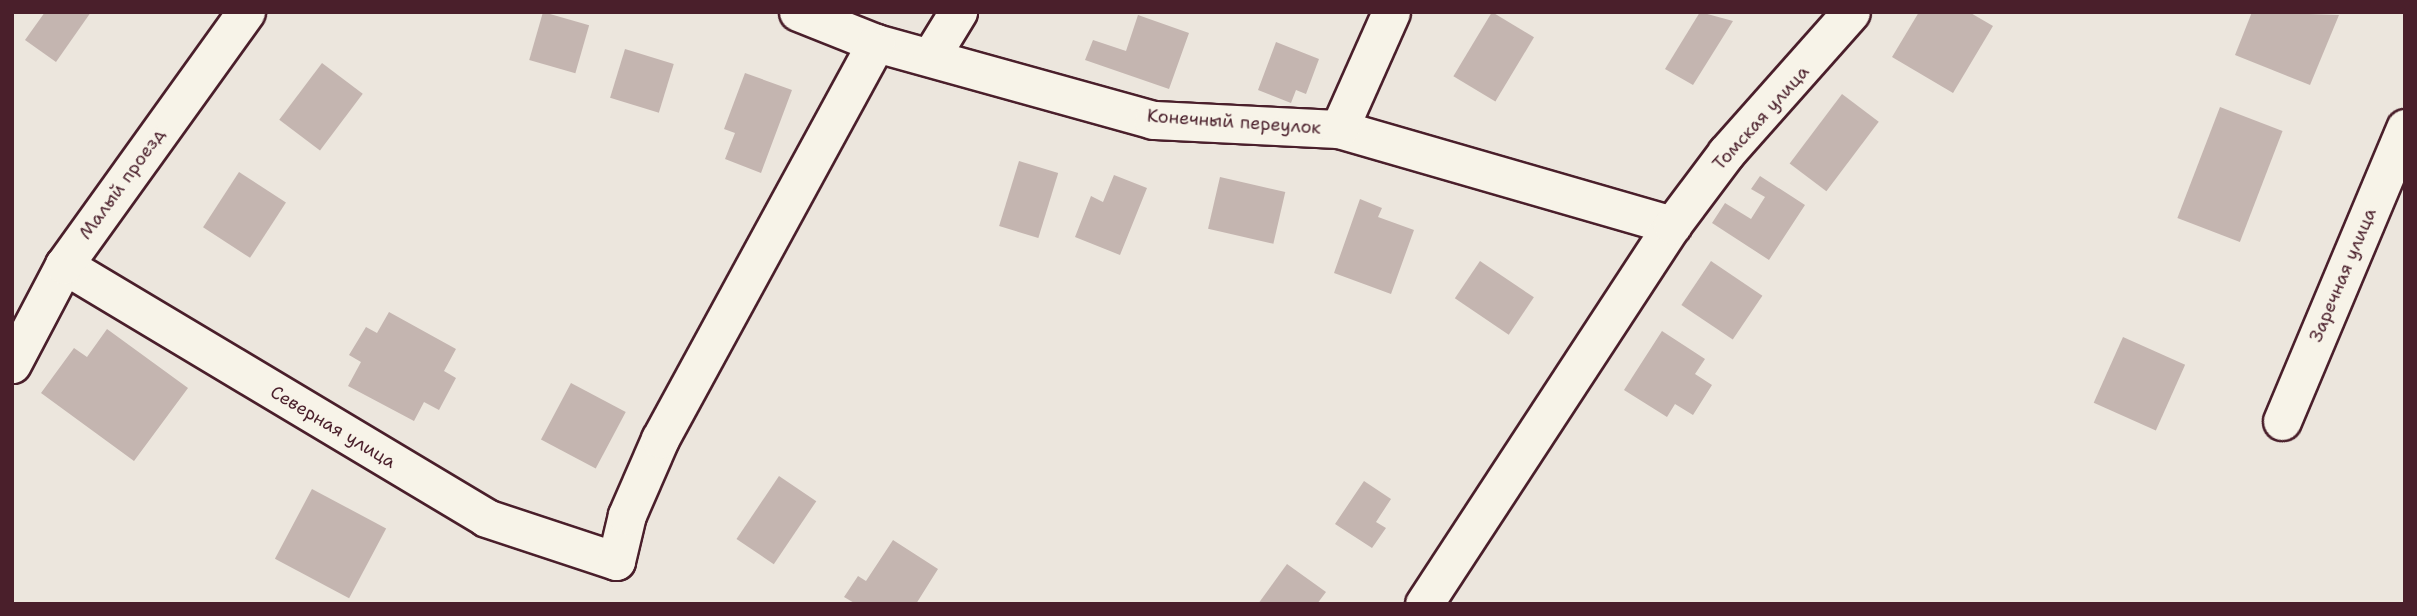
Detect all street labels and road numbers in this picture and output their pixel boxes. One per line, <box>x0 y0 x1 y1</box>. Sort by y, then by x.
street label: Томская улица <box>1708 61 1814 175</box>
street label: Конечный переулок <box>1146 105 1322 139</box>
street label: Малый проезд <box>75 124 169 244</box>
street label: Заречная улица <box>2305 205 2381 345</box>
street label: Северная улица <box>266 381 400 473</box>

